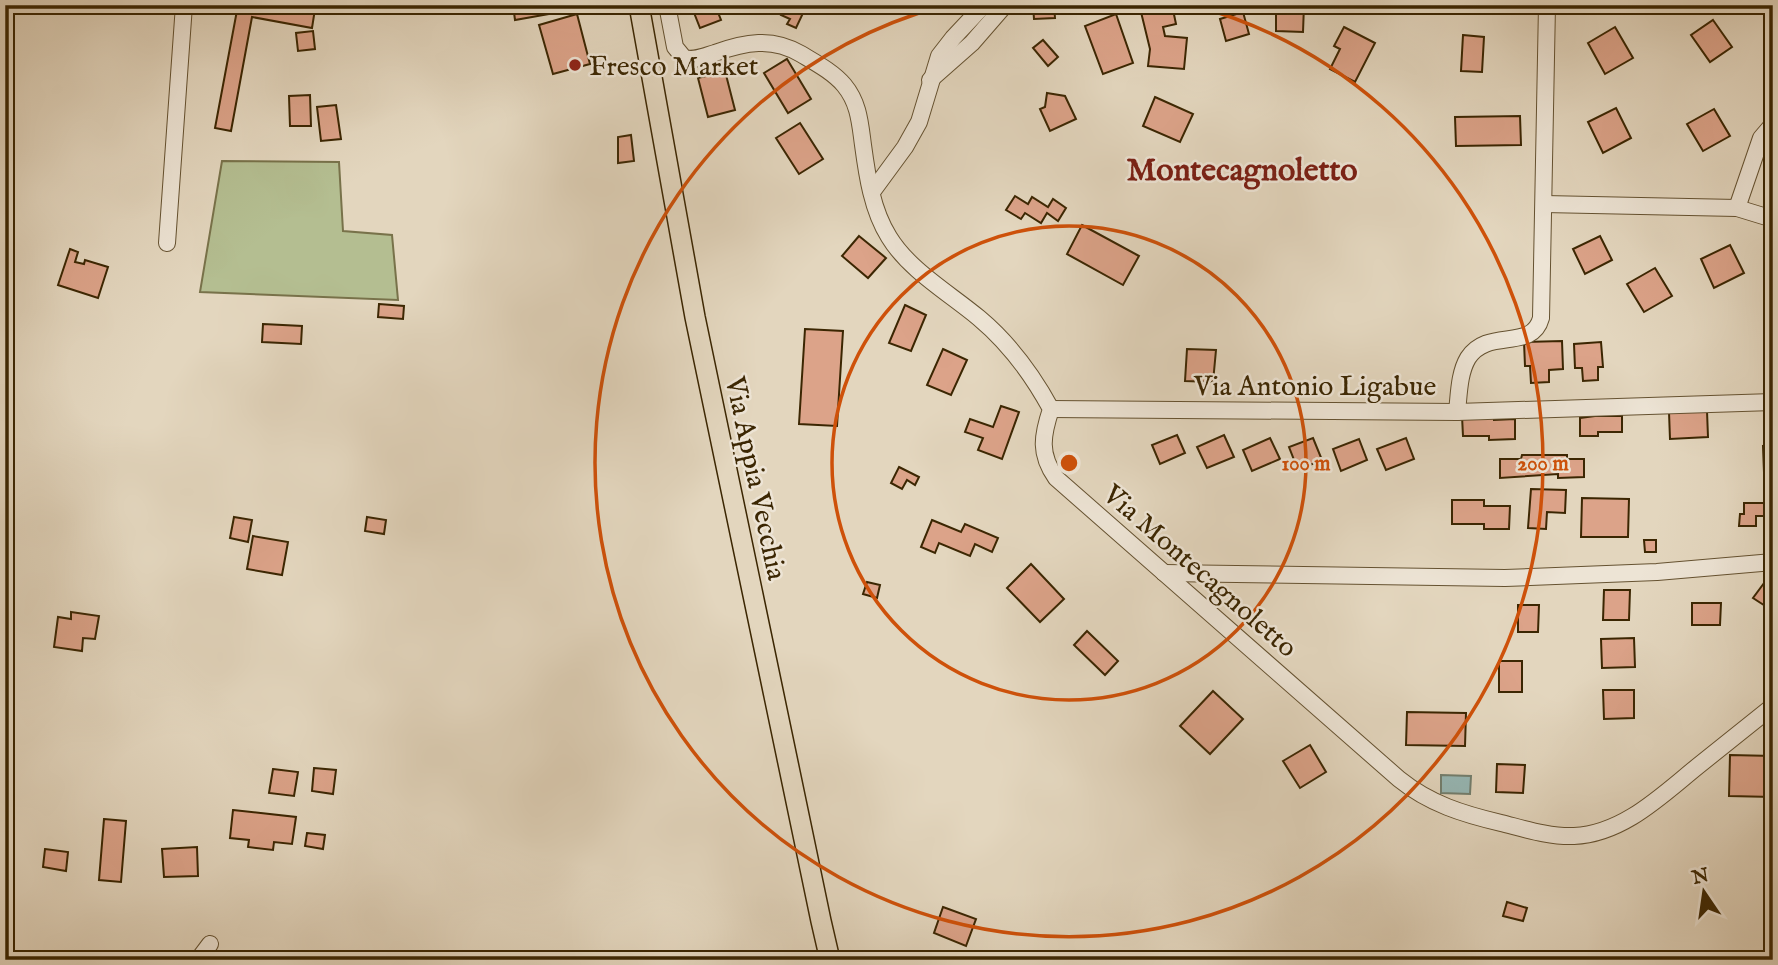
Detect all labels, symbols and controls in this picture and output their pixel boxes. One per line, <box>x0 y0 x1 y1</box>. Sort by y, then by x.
place label: Fresco Market <box>589 50 759 85</box>
marker: Fresco Market <box>567 57 583 73</box>
district label: Montecagnoletto <box>1126 151 1358 192</box>
street label: Via Antonio Ligabue <box>1193 370 1436 405</box>
street label: Via Appia Vecchia <box>716 373 793 584</box>
centre of rings <box>1057 451 1081 475</box>
text: 100 m <box>1281 451 1331 478</box>
text: 200 m <box>1517 451 1569 478</box>
street label: Via Montecagnoletto <box>1094 477 1304 666</box>
north arrow <box>1670 856 1740 926</box>
text: N <box>1689 864 1712 891</box>

